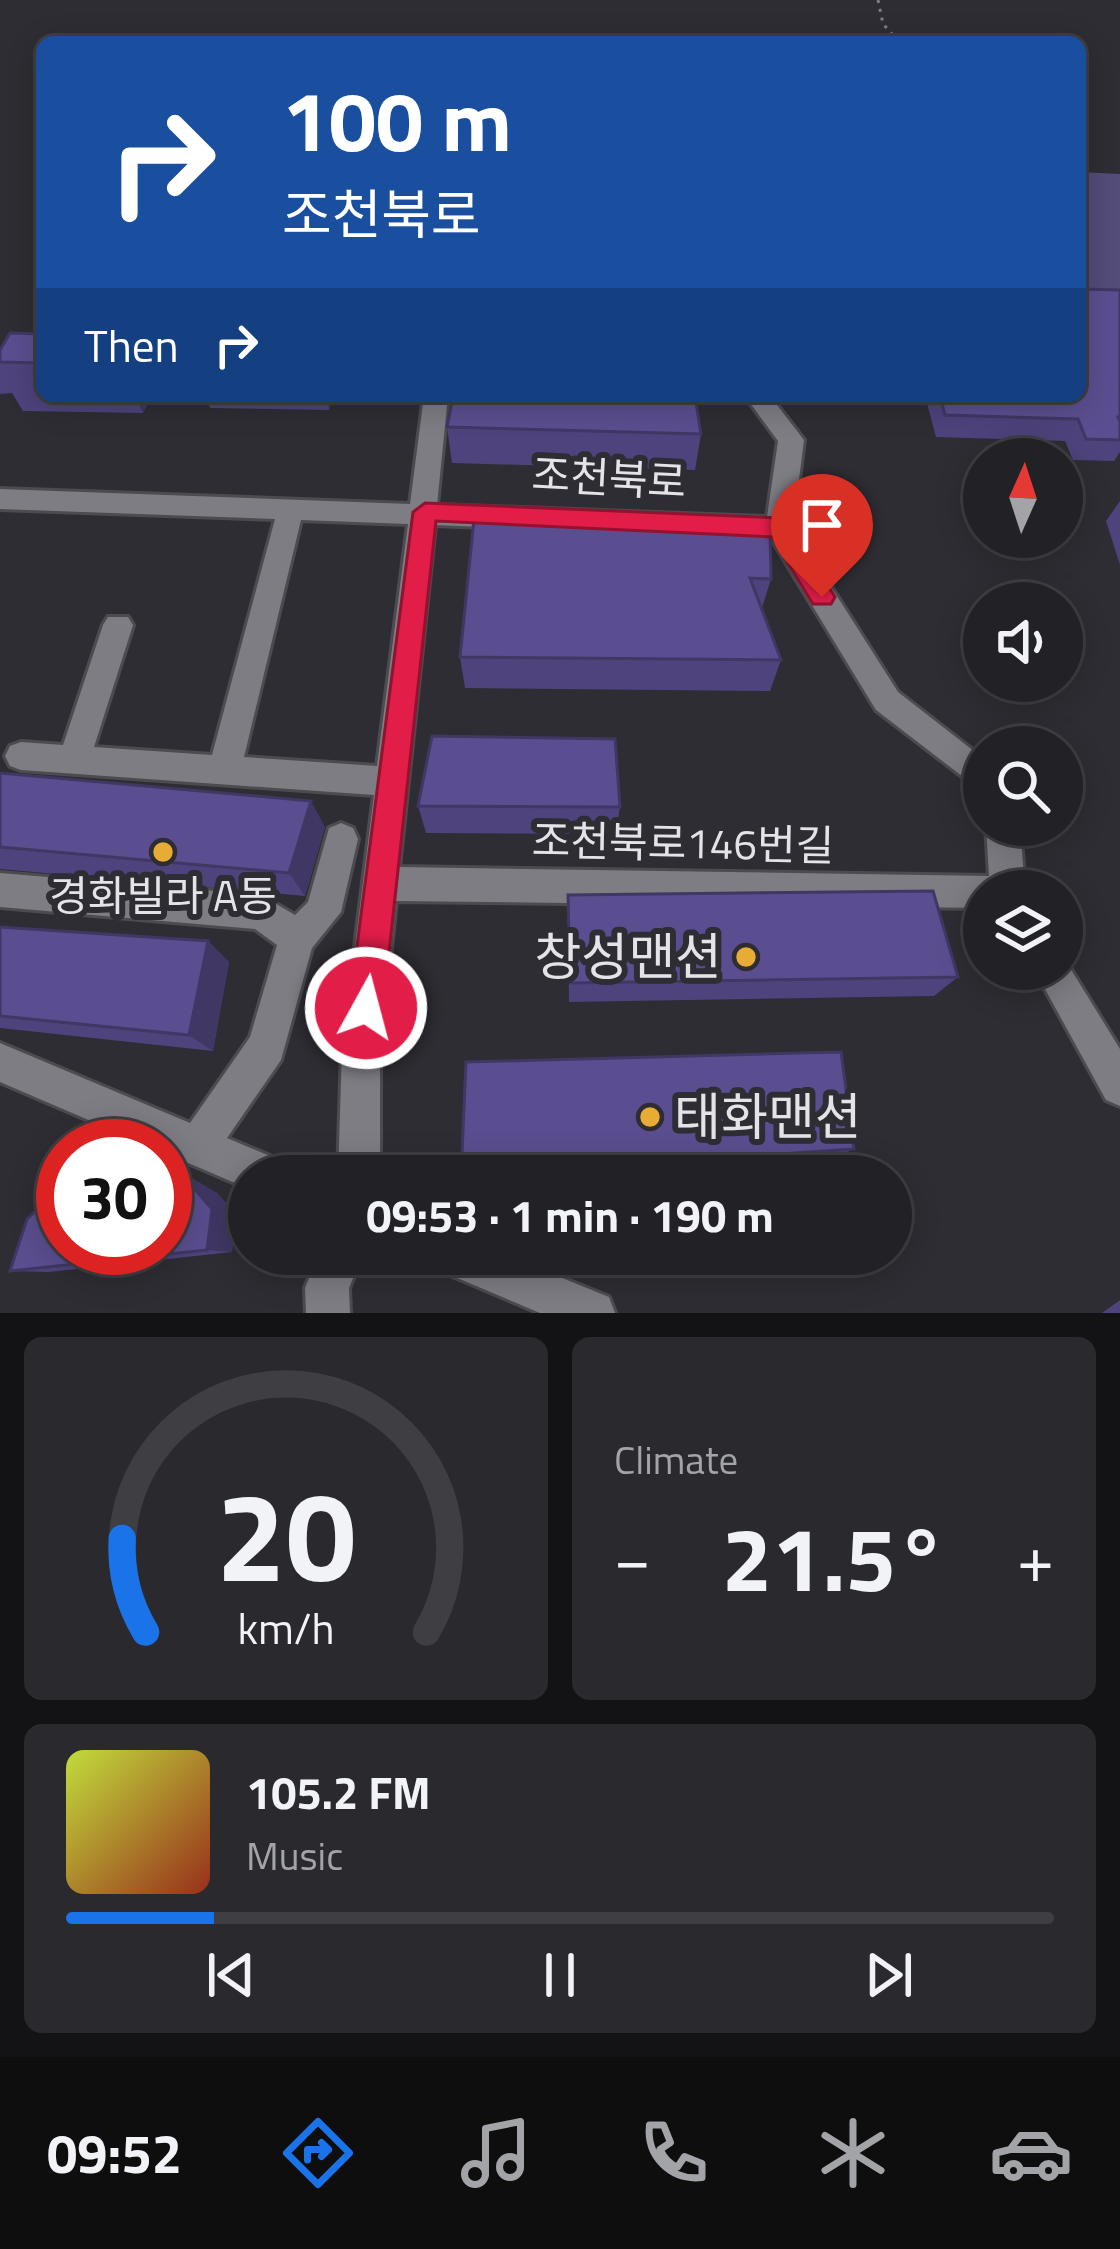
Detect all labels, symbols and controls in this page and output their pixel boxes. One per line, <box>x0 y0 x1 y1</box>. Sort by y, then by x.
text: 100 m <box>282 56 512 184</box>
icon: right <box>84 84 240 240</box>
text: 조천북로 <box>282 173 481 255</box>
text: Then <box>84 311 179 379</box>
icon: right <box>203 312 269 378</box>
north arrow <box>963 438 1083 558</box>
map controls <box>963 438 1083 990</box>
street label: 조천북로 <box>530 441 688 513</box>
pin <box>771 474 873 597</box>
icon: arrive <box>789 492 855 558</box>
button: sound <box>963 582 1083 702</box>
button: search <box>963 726 1083 846</box>
street label: 조천북로146번길 <box>531 807 835 877</box>
marker: 경화빌라 A동 <box>150 839 176 865</box>
place label: 경화빌라 A동 <box>49 863 277 927</box>
button: layers <box>963 870 1083 990</box>
place label: 창성맨션 <box>534 917 722 995</box>
marker: 창성맨션 <box>733 944 759 970</box>
position arrow <box>303 945 429 1071</box>
place label: 태화맨션 <box>674 1077 862 1155</box>
marker: 태화맨션 <box>637 1104 663 1130</box>
speed limit sign: 30 <box>36 1119 192 1275</box>
text: 09:53 · 1 min · 190 m <box>366 1181 774 1249</box>
text: Climate <box>614 1430 738 1489</box>
text: 20 <box>216 1440 356 1629</box>
text: 21.5° <box>722 1489 946 1626</box>
text: − <box>614 1507 651 1608</box>
text: + <box>1017 1507 1054 1608</box>
text: km/h <box>237 1594 335 1660</box>
text: 105.2 FM <box>246 1758 431 1826</box>
text: Music <box>246 1826 343 1885</box>
icon: previous <box>198 1942 264 2008</box>
icon: pause <box>527 1942 593 2008</box>
icon: next <box>856 1942 922 2008</box>
icon: directions <box>276 2111 360 2195</box>
icon: music <box>454 2111 538 2195</box>
icon: phone <box>632 2111 716 2195</box>
icon: climate <box>811 2111 895 2195</box>
icon: car <box>989 2111 1073 2195</box>
text: 09:52 <box>47 2112 182 2194</box>

